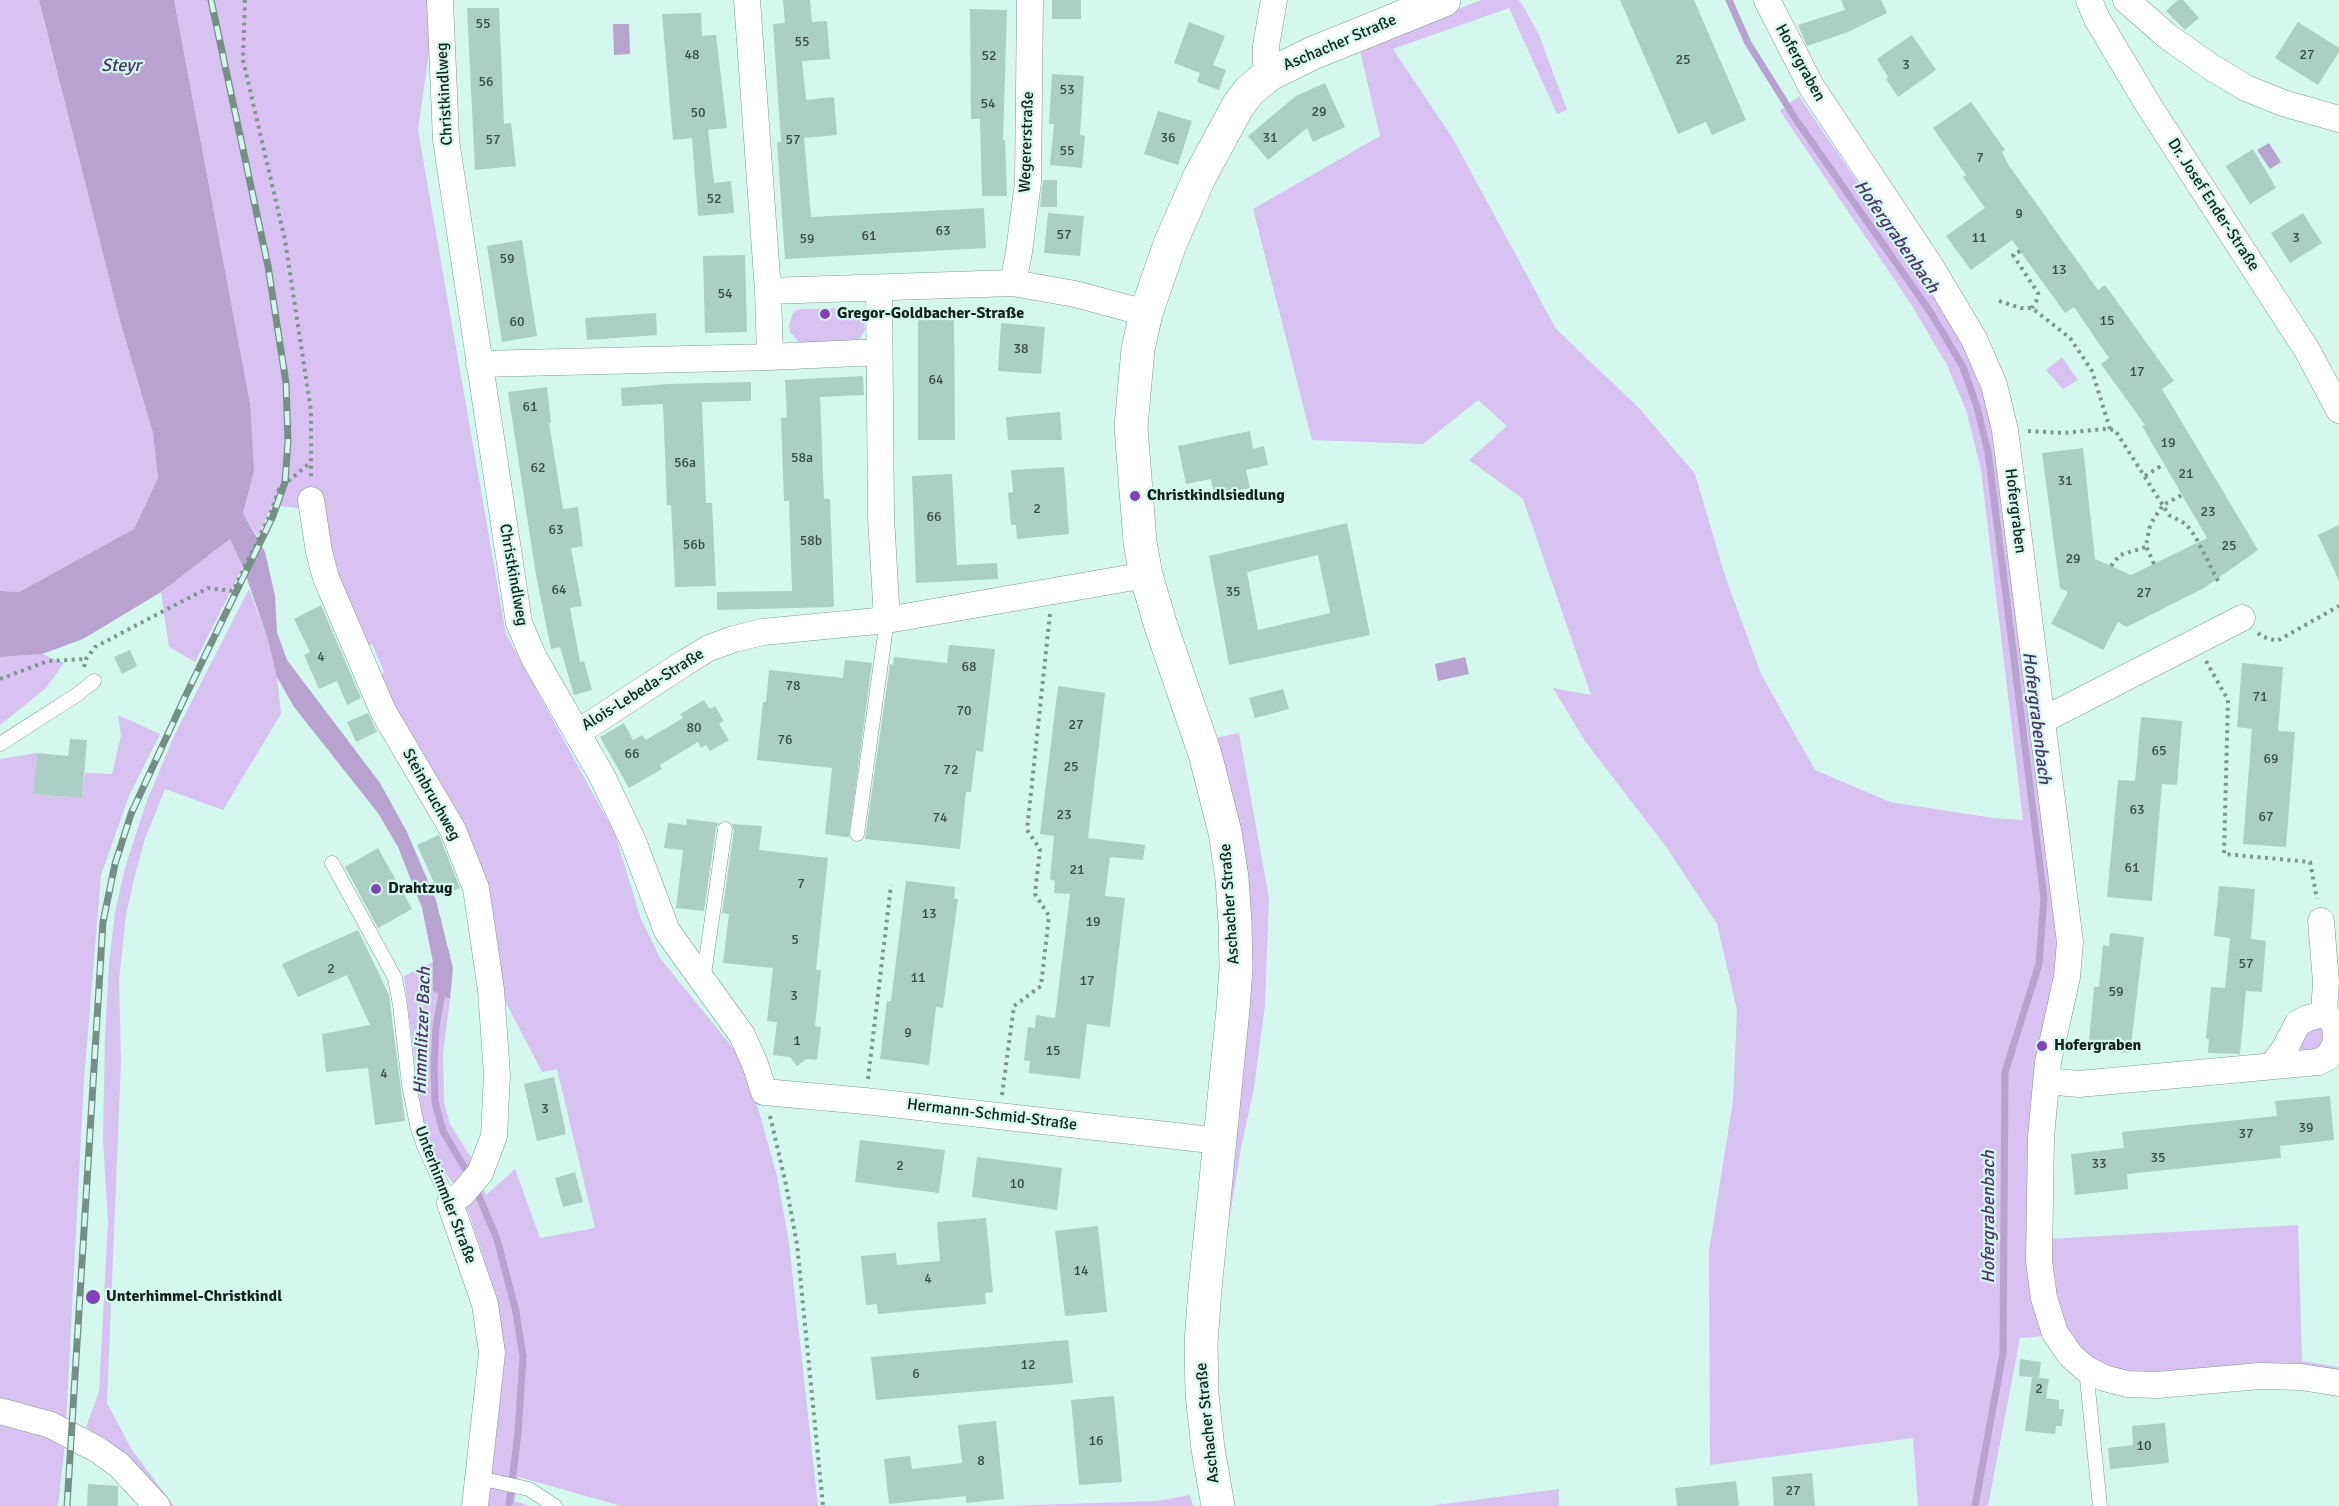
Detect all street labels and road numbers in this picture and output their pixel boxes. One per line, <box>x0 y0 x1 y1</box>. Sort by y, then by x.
street label: Aschacher Straße <box>1280 10 1400 76</box>
street label: Hofergraben <box>1771 21 1829 105</box>
street label: Christkindlweg <box>433 42 457 146</box>
street label: Wegererstraße <box>1016 91 1038 193</box>
street label: Dr. Josef Ender-Straße <box>2163 135 2263 275</box>
street label: Hofergraben <box>2000 467 2030 555</box>
street label: Christkindlweg <box>495 522 531 628</box>
street label: Alois-Lebeda-Straße <box>578 645 708 735</box>
street label: Steinbruchweg <box>398 746 464 844</box>
street label: Aschacher Straße <box>1216 843 1244 965</box>
street label: Hermann-Schmid-Straße <box>906 1095 1078 1135</box>
street label: Unterhimmler Straße <box>410 1124 480 1266</box>
street label: Aschacher Straße <box>1192 1362 1224 1484</box>

